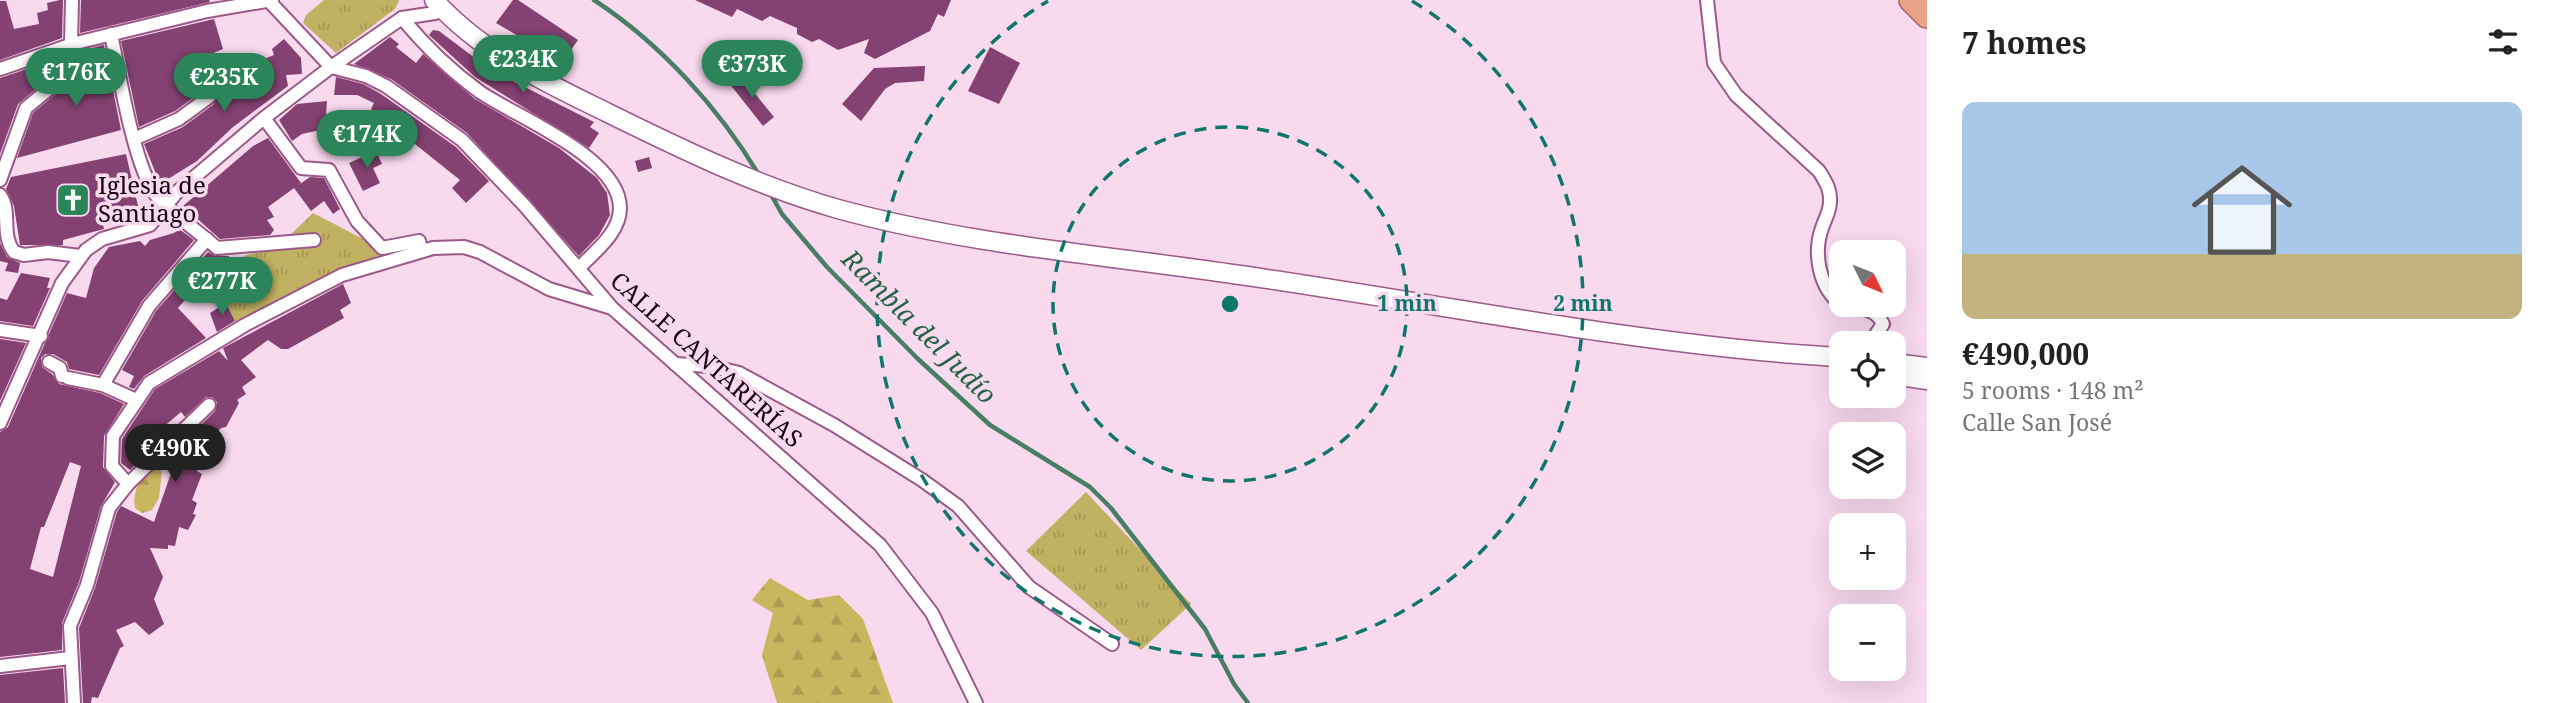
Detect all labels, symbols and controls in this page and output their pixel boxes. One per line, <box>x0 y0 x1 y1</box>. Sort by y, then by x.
text: 7 homes <box>1962 22 2086 63</box>
icon: filters <box>2484 23 2522 61</box>
pin: €234K <box>474 36 572 95</box>
pin: €373K <box>703 41 801 100</box>
text: €234K <box>489 42 557 74</box>
text: €373K <box>718 47 786 79</box>
pin: €176K <box>27 48 125 108</box>
pin: €235K <box>175 54 273 113</box>
text: €176K <box>42 55 110 87</box>
text: €235K <box>190 60 258 92</box>
pin: €174K <box>318 110 416 170</box>
text: €174K <box>333 117 401 149</box>
icon: home <box>2179 147 2305 273</box>
place label: Iglesia de Santiago <box>98 168 206 229</box>
church icon: Iglesia de Santiago <box>54 181 92 219</box>
water label: Rambla del Judío <box>834 240 1005 412</box>
north arrow <box>1829 240 1906 317</box>
map controls <box>1829 240 1906 681</box>
pin: €277K <box>173 258 271 317</box>
text: €277K <box>188 264 256 296</box>
street label: CALLE CANTARERÍAS <box>604 264 810 454</box>
text: 1 min <box>1377 289 1437 317</box>
text: 2 min <box>1553 289 1613 317</box>
centre of rings <box>1218 292 1242 316</box>
button: locate <box>1829 331 1906 408</box>
text: €490,000 <box>1962 333 2089 374</box>
text: 5 rooms · 148 m² <box>1962 374 2144 406</box>
text: Calle San José <box>1962 406 2112 438</box>
button: layers <box>1829 422 1906 499</box>
pin: €490K <box>126 424 224 484</box>
text: €490K <box>141 431 209 463</box>
button: + <box>1829 513 1906 590</box>
button: − <box>1829 604 1906 681</box>

